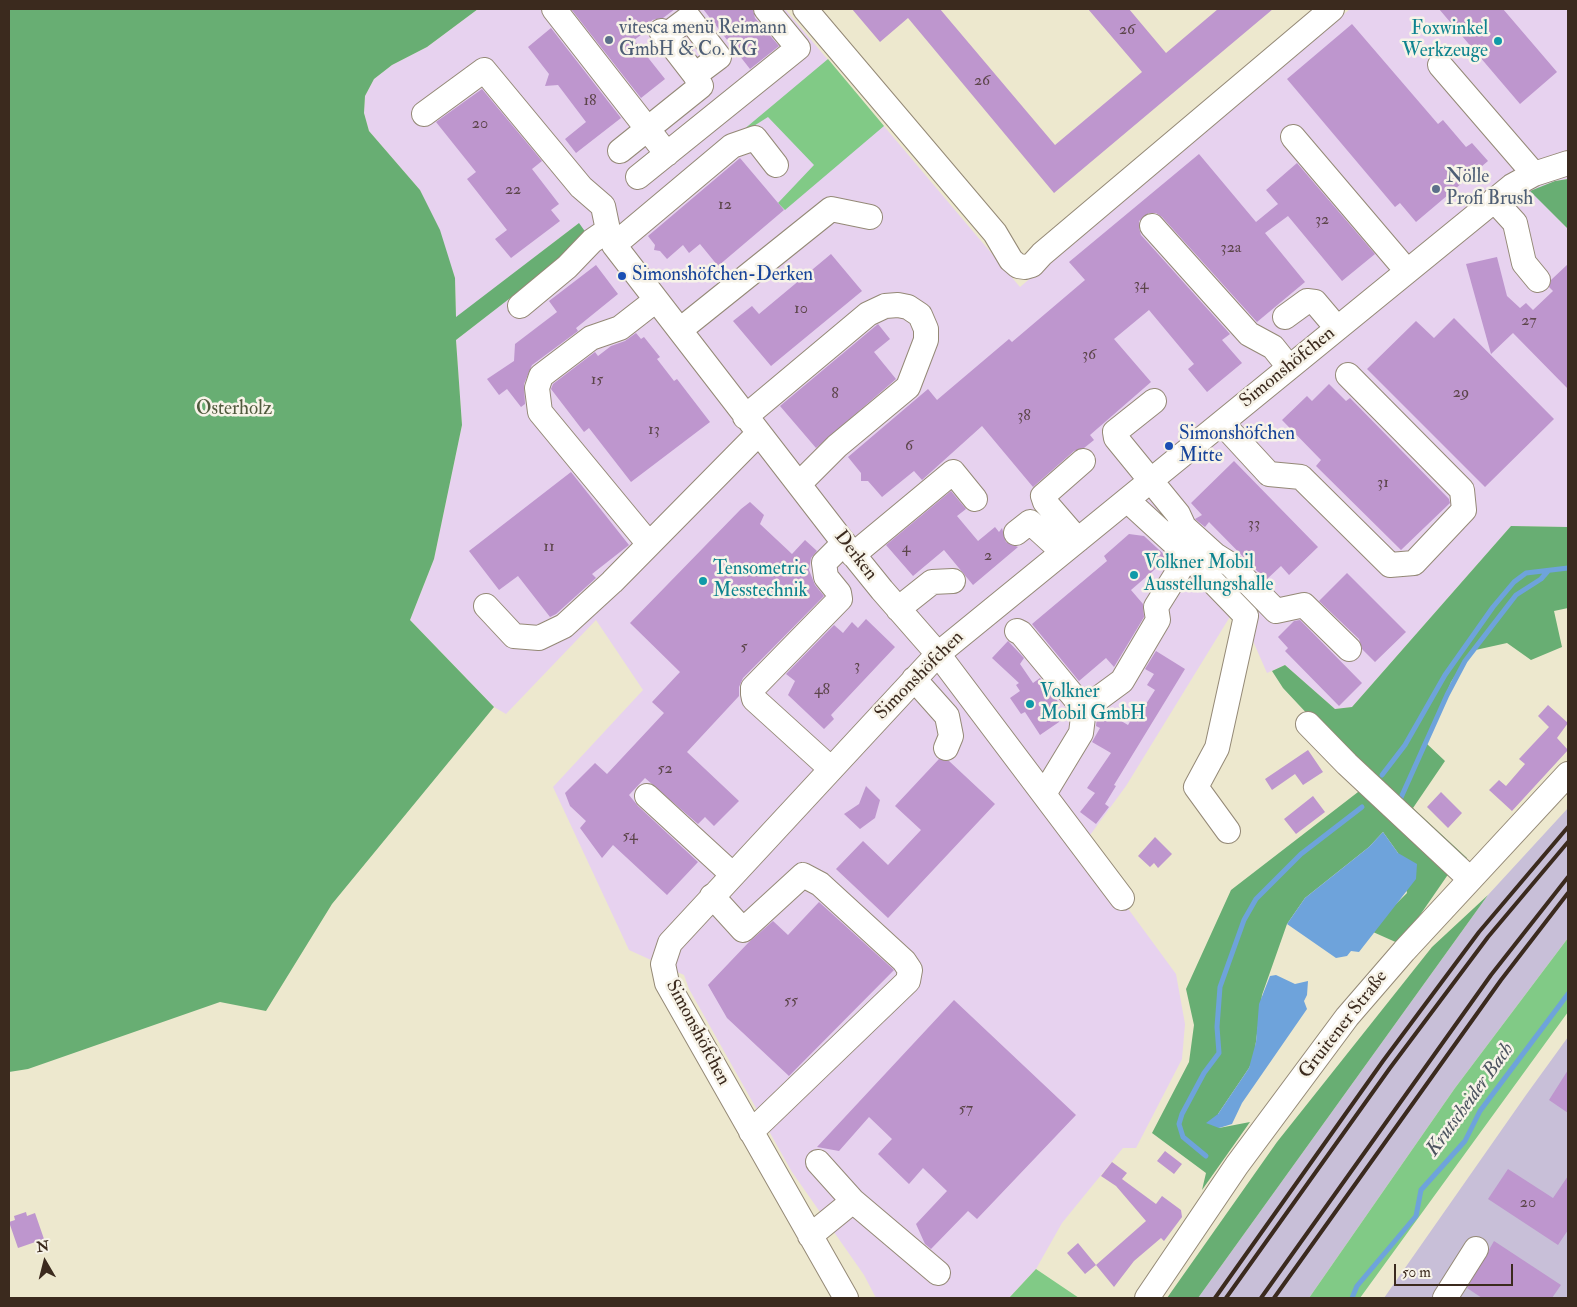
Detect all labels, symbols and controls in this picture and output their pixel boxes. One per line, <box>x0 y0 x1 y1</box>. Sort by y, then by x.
place label: vitesca menü Reimann GmbH & Co. KG <box>619 18 787 62</box>
place label: Foxwinkel Werkzeuge <box>1402 19 1488 63</box>
house number: 26 <box>1119 21 1135 41</box>
marker: vitesca menü Reimann GmbH & Co. KG <box>603 34 615 46</box>
marker: Foxwinkel Werkzeuge <box>1492 35 1504 47</box>
house number: 26 <box>974 72 990 92</box>
house number: 18 <box>583 92 597 112</box>
house number: 20 <box>472 115 488 135</box>
place label: Nölle Profi Brush <box>1446 167 1533 211</box>
house number: 22 <box>505 181 521 201</box>
marker: Nölle Profi Brush <box>1430 183 1442 195</box>
house number: 12 <box>718 196 732 216</box>
house number: 32 <box>1315 211 1329 231</box>
house number: 32a <box>1221 239 1241 259</box>
place label: Simonshöfchen-Derken <box>632 265 813 287</box>
marker: Simonshöfchen-Derken <box>616 270 628 282</box>
house number: 34 <box>1134 276 1148 296</box>
house number: 10 <box>794 300 808 320</box>
house number: 27 <box>1521 312 1537 332</box>
street label: Simonshöfchen <box>1236 323 1340 413</box>
house number: 36 <box>1082 346 1096 366</box>
house number: 15 <box>591 371 603 391</box>
house number: 29 <box>1453 384 1469 404</box>
house number: 8 <box>831 385 839 405</box>
park label: Osterholz <box>196 399 272 421</box>
house number: 38 <box>1017 407 1031 427</box>
house number: 13 <box>648 421 660 441</box>
place label: Simonshöfchen Mitte <box>1179 424 1295 468</box>
house number: 6 <box>905 437 913 457</box>
marker: Simonshöfchen Mitte <box>1163 440 1175 452</box>
house number: 31 <box>1377 474 1389 494</box>
house number: 33 <box>1248 515 1260 535</box>
street label: Derken <box>828 527 882 585</box>
house number: 11 <box>543 538 555 558</box>
house number: 4 <box>902 539 910 559</box>
house number: 2 <box>984 547 992 567</box>
place label: Volkner Mobil Ausstellungshalle <box>1144 553 1273 597</box>
place label: Tensometric Messtechnik <box>713 559 808 603</box>
marker: Volkner Mobil Ausstellungshalle <box>1128 569 1140 581</box>
marker: Tensometric Messtechnik <box>697 575 709 587</box>
street label: Simonshöfchen <box>871 627 969 725</box>
house number: 5 <box>740 638 748 658</box>
house number: 3 <box>854 657 860 677</box>
house number: 48 <box>814 681 830 701</box>
place label: Volkner Mobil GmbH <box>1040 682 1146 726</box>
marker: Volkner Mobil GmbH <box>1024 698 1036 710</box>
house number: 52 <box>657 760 673 780</box>
house number: 54 <box>622 827 638 847</box>
street label: Gruitener Straße <box>1295 967 1393 1083</box>
street label: Simonshöfchen <box>660 976 734 1090</box>
house number: 55 <box>784 992 798 1012</box>
water label: Krutscheider Bach <box>1422 1039 1520 1161</box>
house number: 57 <box>959 1100 973 1120</box>
house number: 20 <box>1520 1194 1536 1214</box>
north arrow <box>20 1237 70 1287</box>
text: N <box>35 1237 50 1256</box>
scale bar <box>1397 1254 1516 1286</box>
text: 50 m <box>1402 1263 1431 1282</box>

